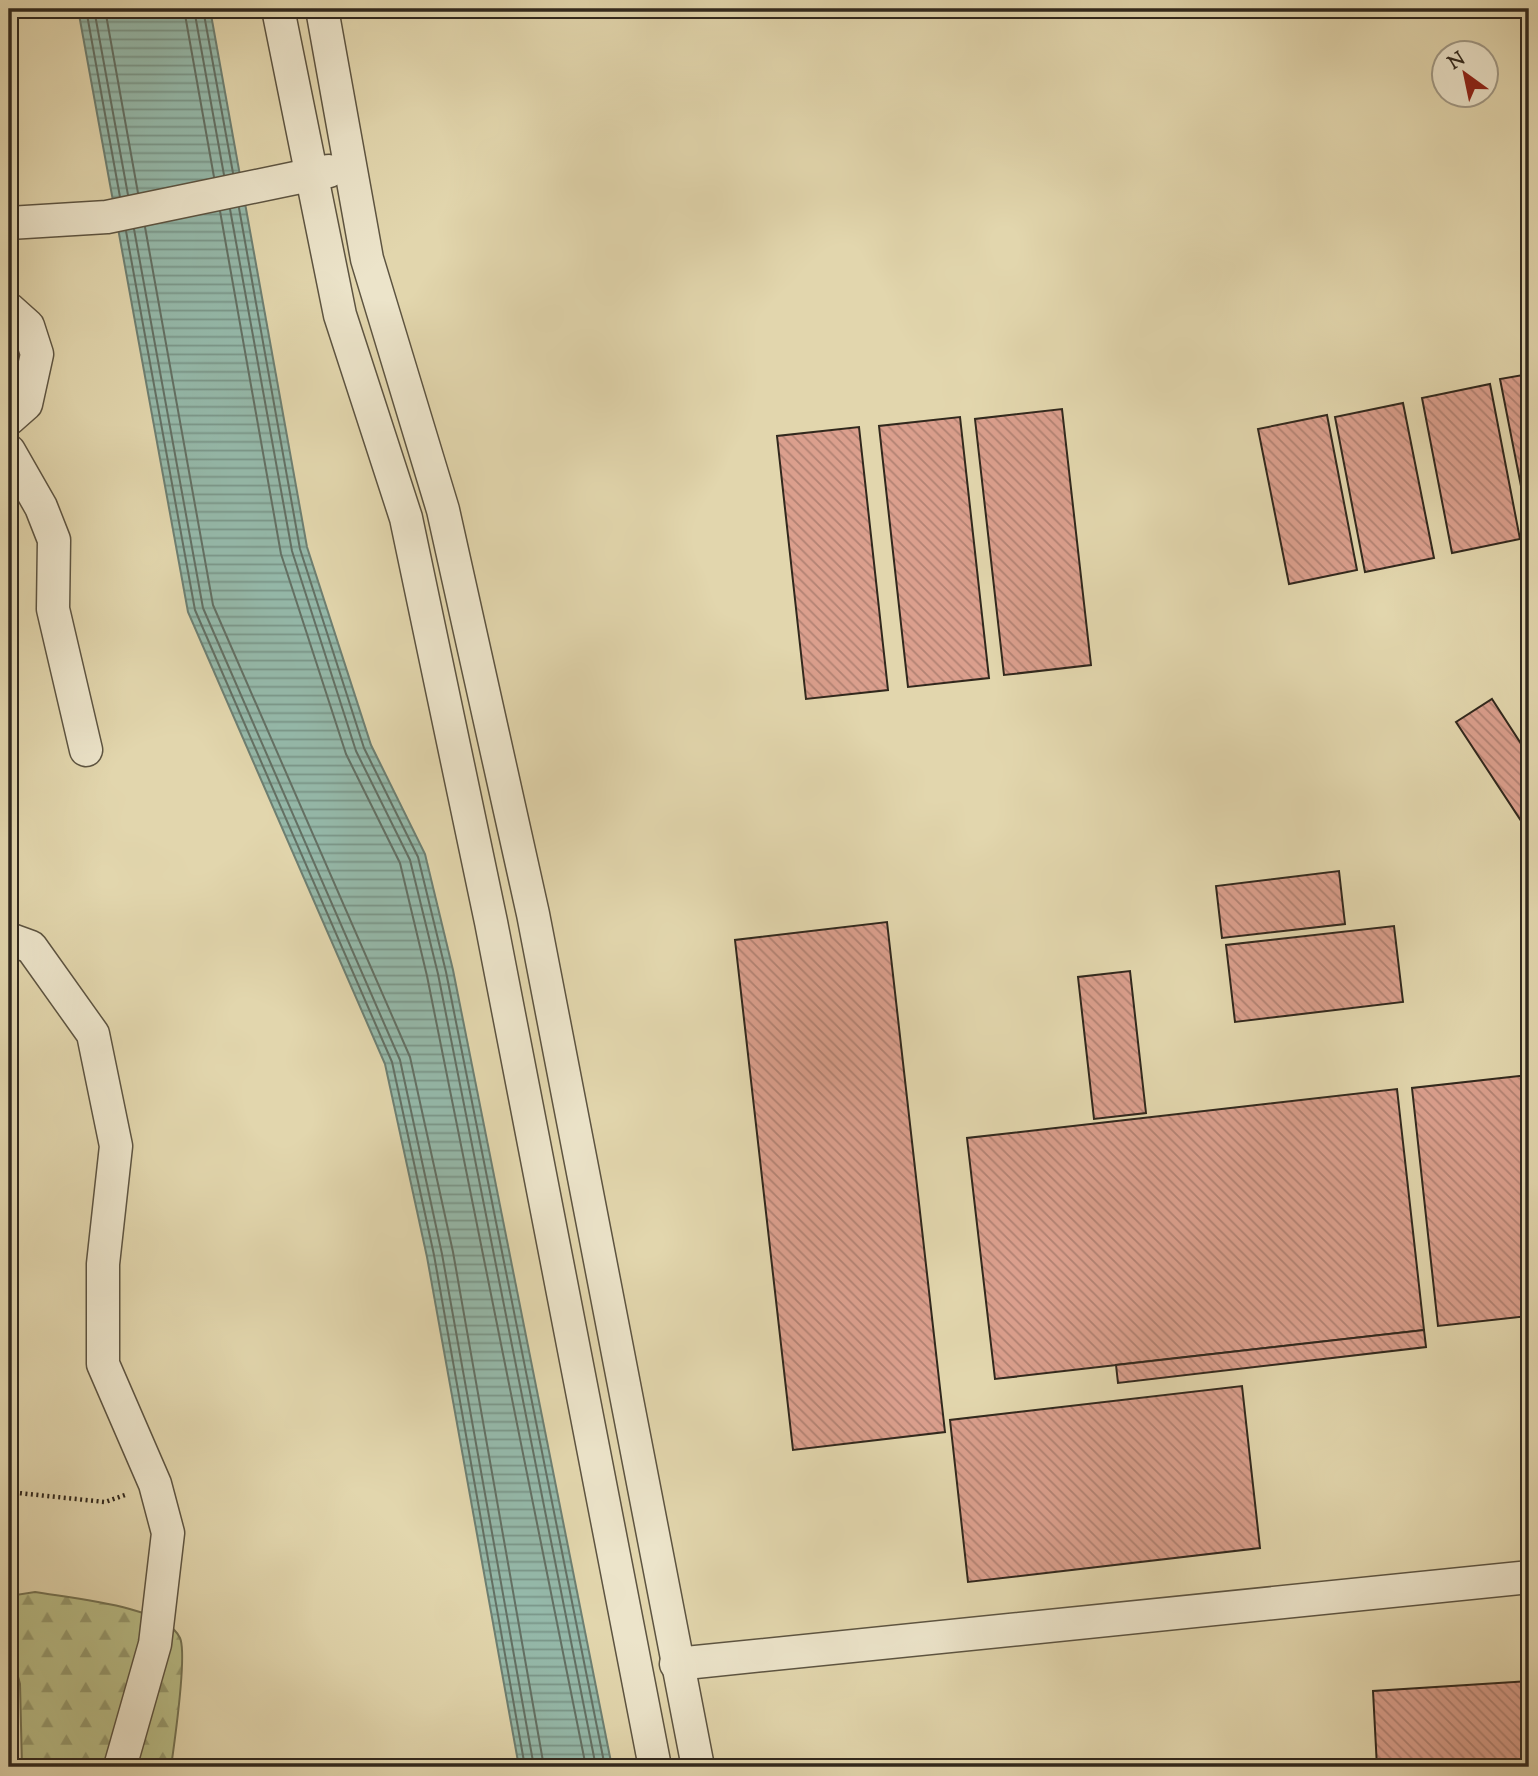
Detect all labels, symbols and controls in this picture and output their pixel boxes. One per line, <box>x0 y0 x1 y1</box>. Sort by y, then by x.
north arrow <box>1430 38 1500 108</box>
text: N <box>1443 46 1471 77</box>

